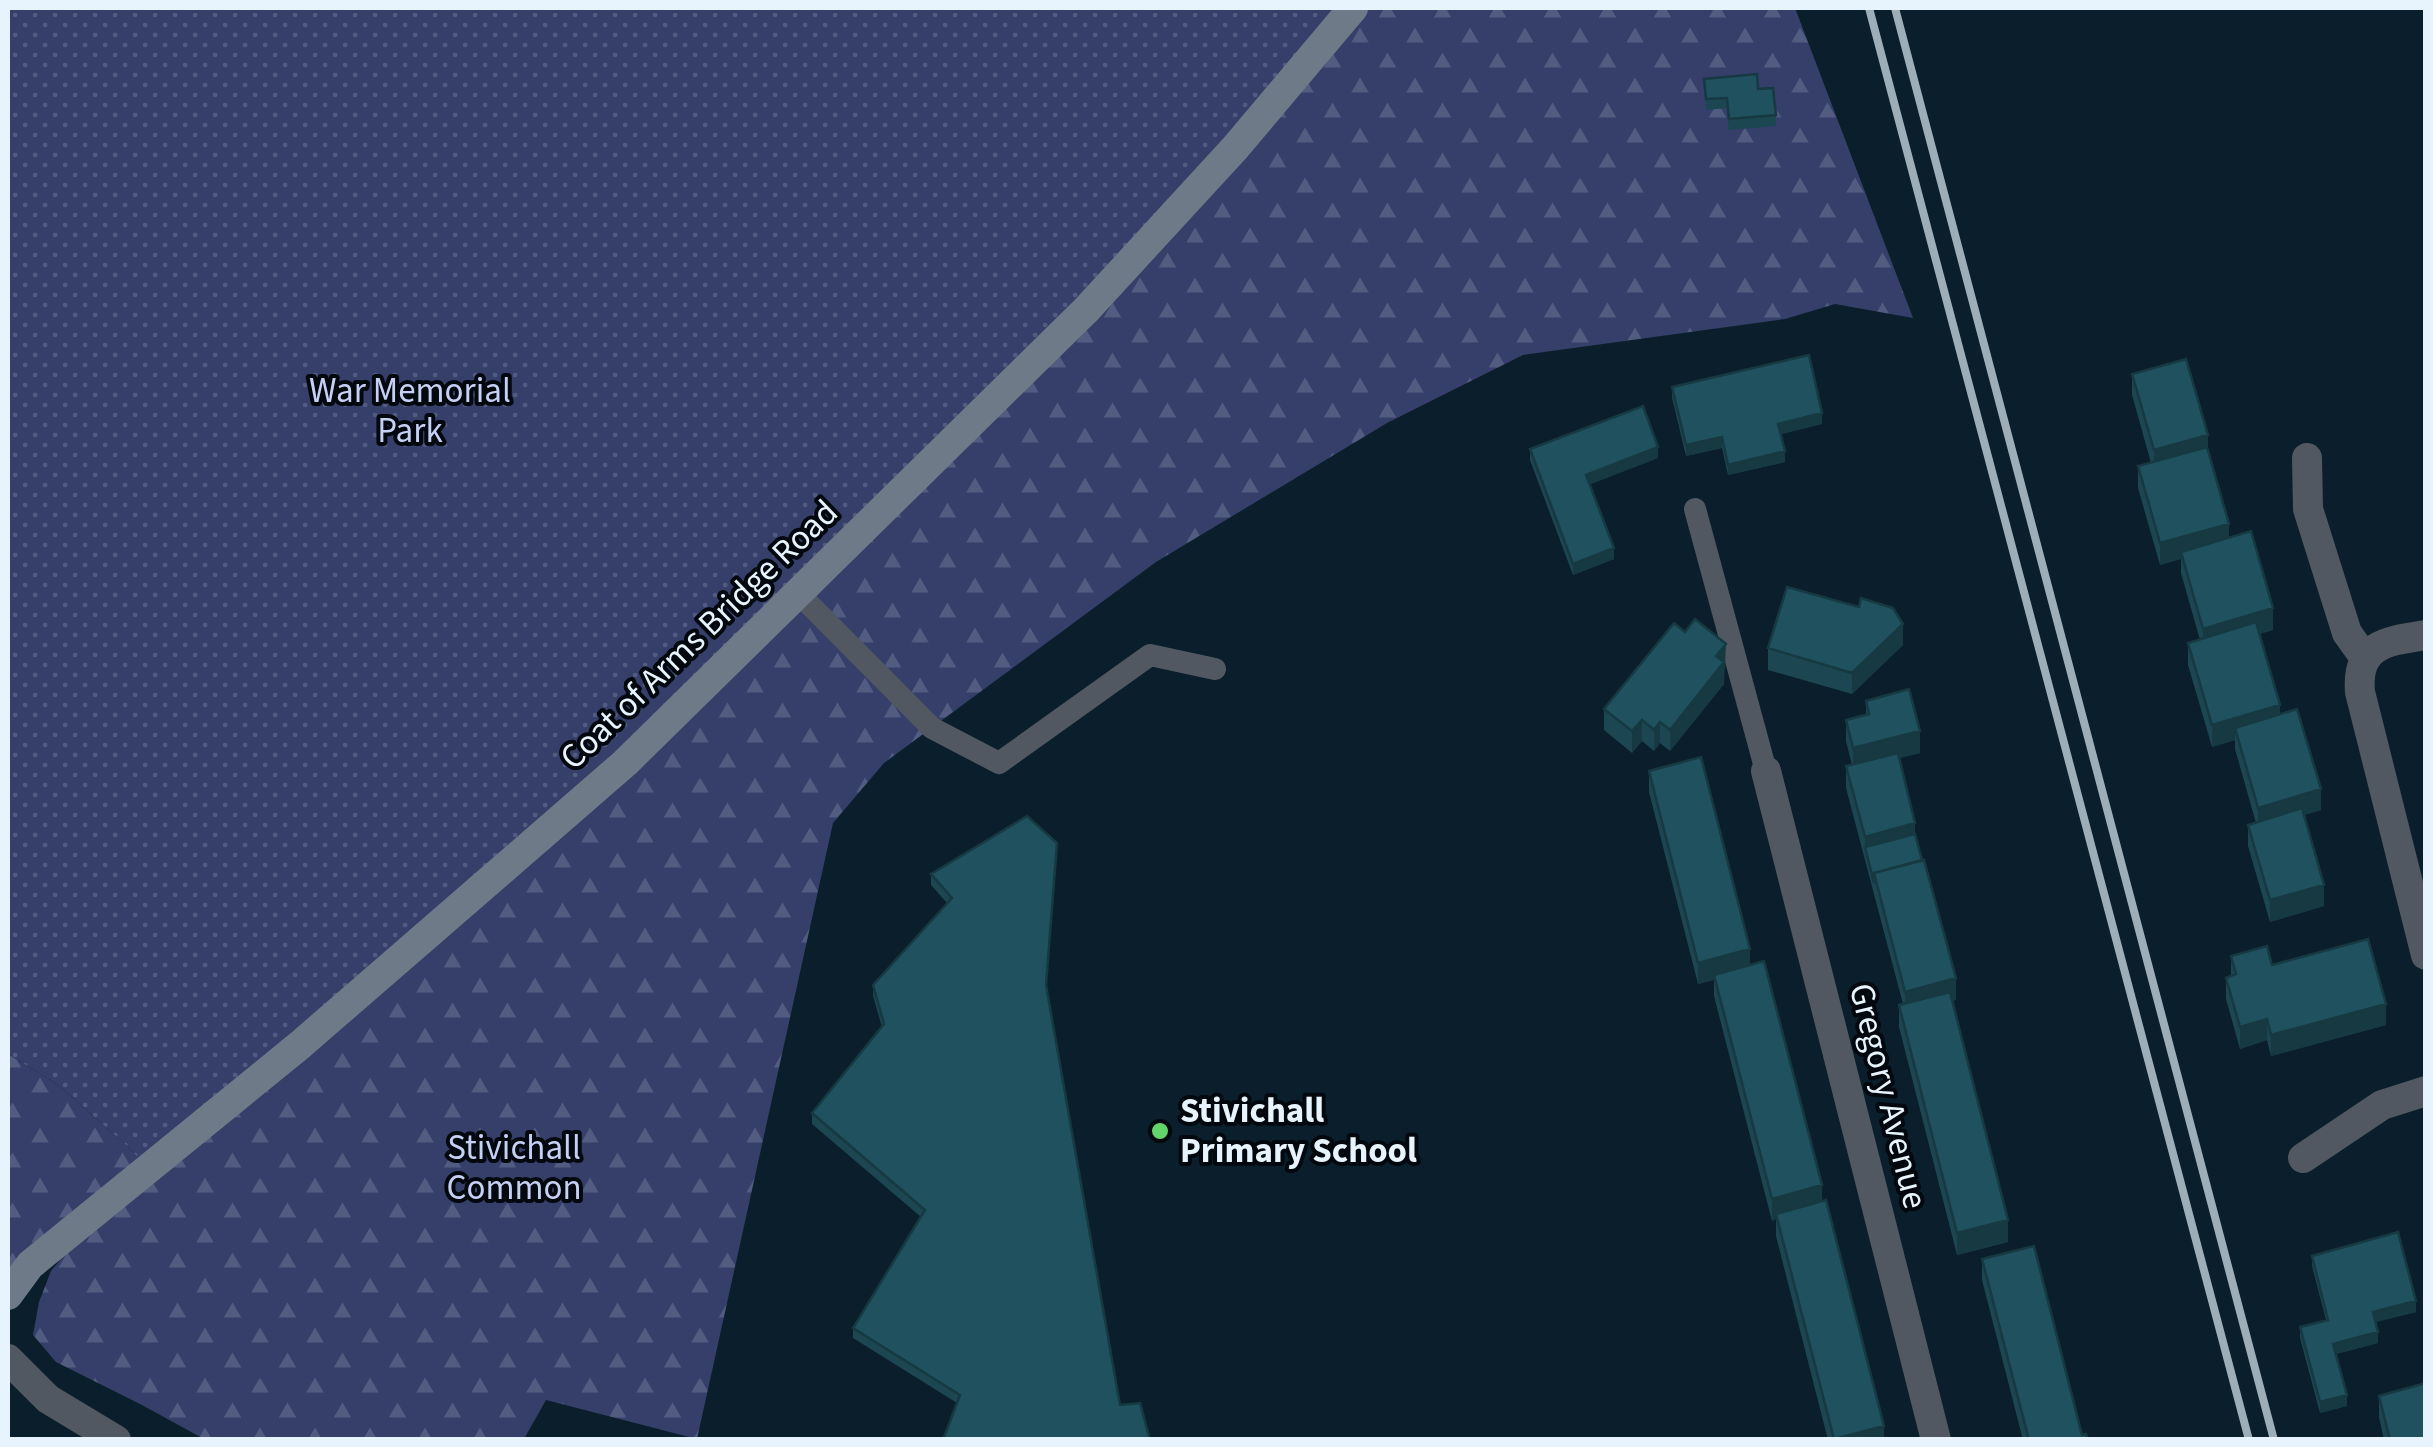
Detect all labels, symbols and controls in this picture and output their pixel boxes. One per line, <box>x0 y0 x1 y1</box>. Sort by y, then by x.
park label: War Memorial Park <box>309 366 511 456</box>
street label: Coat of Arms Bridge Road <box>549 489 849 781</box>
street label: Gregory Avenue <box>1836 978 1940 1214</box>
place label: Stivichall Primary School <box>1180 1086 1417 1176</box>
marker: Stivichall Primary School <box>1149 1120 1171 1142</box>
park label: Stivichall Common <box>446 1123 582 1213</box>

